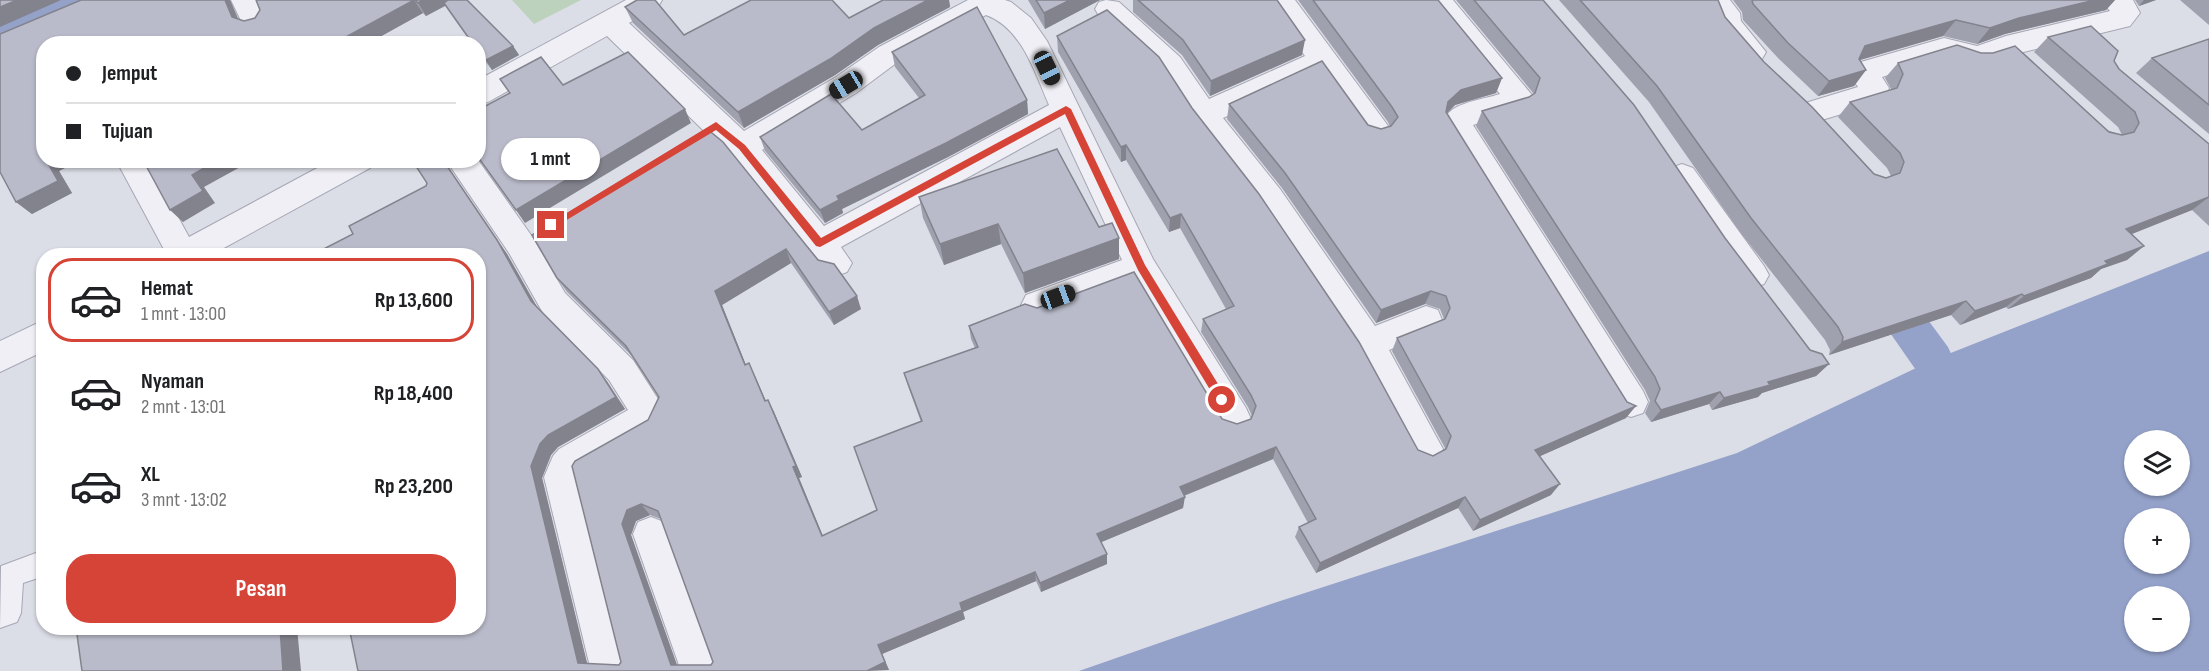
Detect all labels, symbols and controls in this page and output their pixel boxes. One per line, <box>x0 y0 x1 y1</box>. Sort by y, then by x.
car <box>1031 48 1063 88</box>
text: Jemput <box>102 60 157 87</box>
car <box>826 68 866 102</box>
text: Tujuan <box>102 118 153 145</box>
callout: 1 mnt <box>502 138 600 180</box>
text: 1 mnt <box>531 147 570 171</box>
route end <box>537 211 564 238</box>
icon: car <box>69 273 123 327</box>
text: Hemat <box>141 275 193 302</box>
car <box>1038 282 1078 312</box>
text: Rp 13,600 <box>375 287 453 314</box>
text: 1 mnt · 13:00 <box>141 302 226 326</box>
icon: car <box>69 366 123 420</box>
text: Nyaman <box>141 368 204 395</box>
text: Rp 18,400 <box>374 380 453 407</box>
route start <box>1208 386 1235 413</box>
text: 2 mnt · 13:01 <box>141 395 225 419</box>
map controls <box>2124 430 2190 652</box>
button: layers <box>2124 430 2190 496</box>
icon: car <box>69 459 123 513</box>
text: XL <box>141 461 160 488</box>
text: Rp 23,200 <box>374 473 453 500</box>
text: 3 mnt · 13:02 <box>141 488 227 512</box>
button: + <box>2124 508 2190 574</box>
button: Pesan <box>66 554 456 623</box>
button: − <box>2124 586 2190 652</box>

